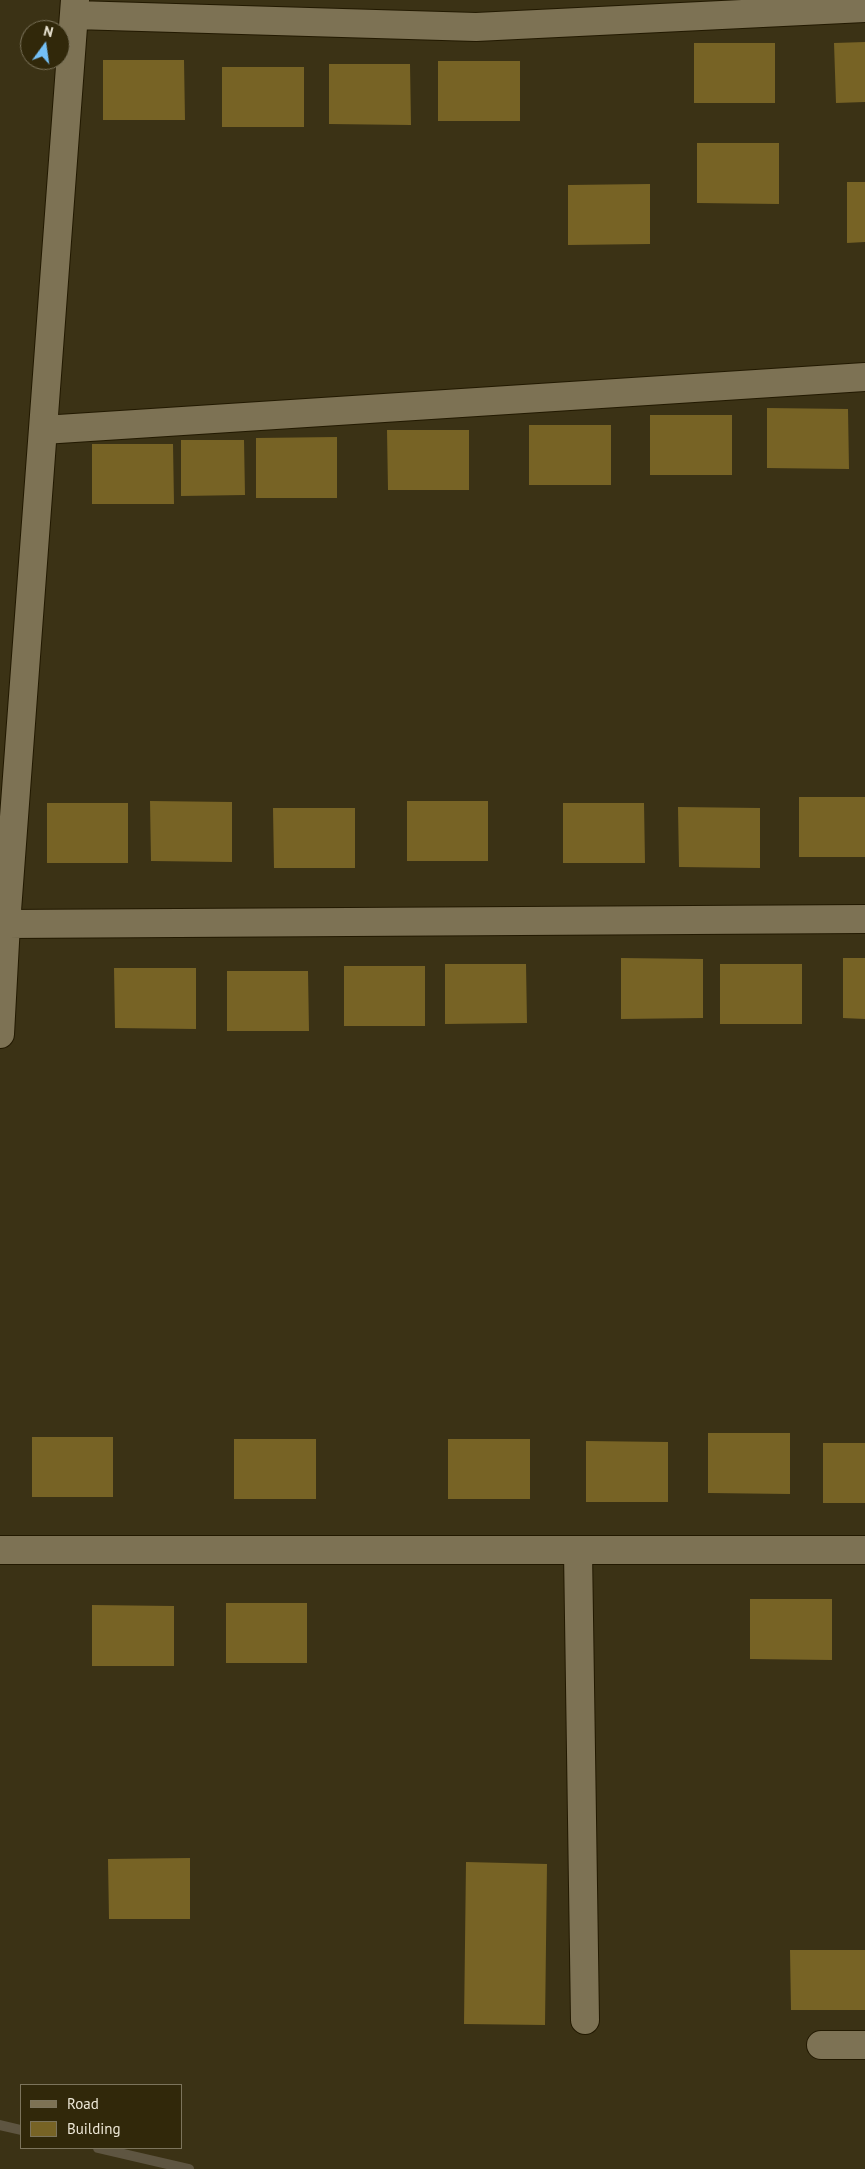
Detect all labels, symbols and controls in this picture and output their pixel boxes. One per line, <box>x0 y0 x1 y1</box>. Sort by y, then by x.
north arrow <box>20 20 70 70</box>
text: N <box>42 22 55 41</box>
legend <box>20 2084 182 2149</box>
text: Road <box>67 2094 99 2113</box>
text: Building <box>67 2119 121 2138</box>

